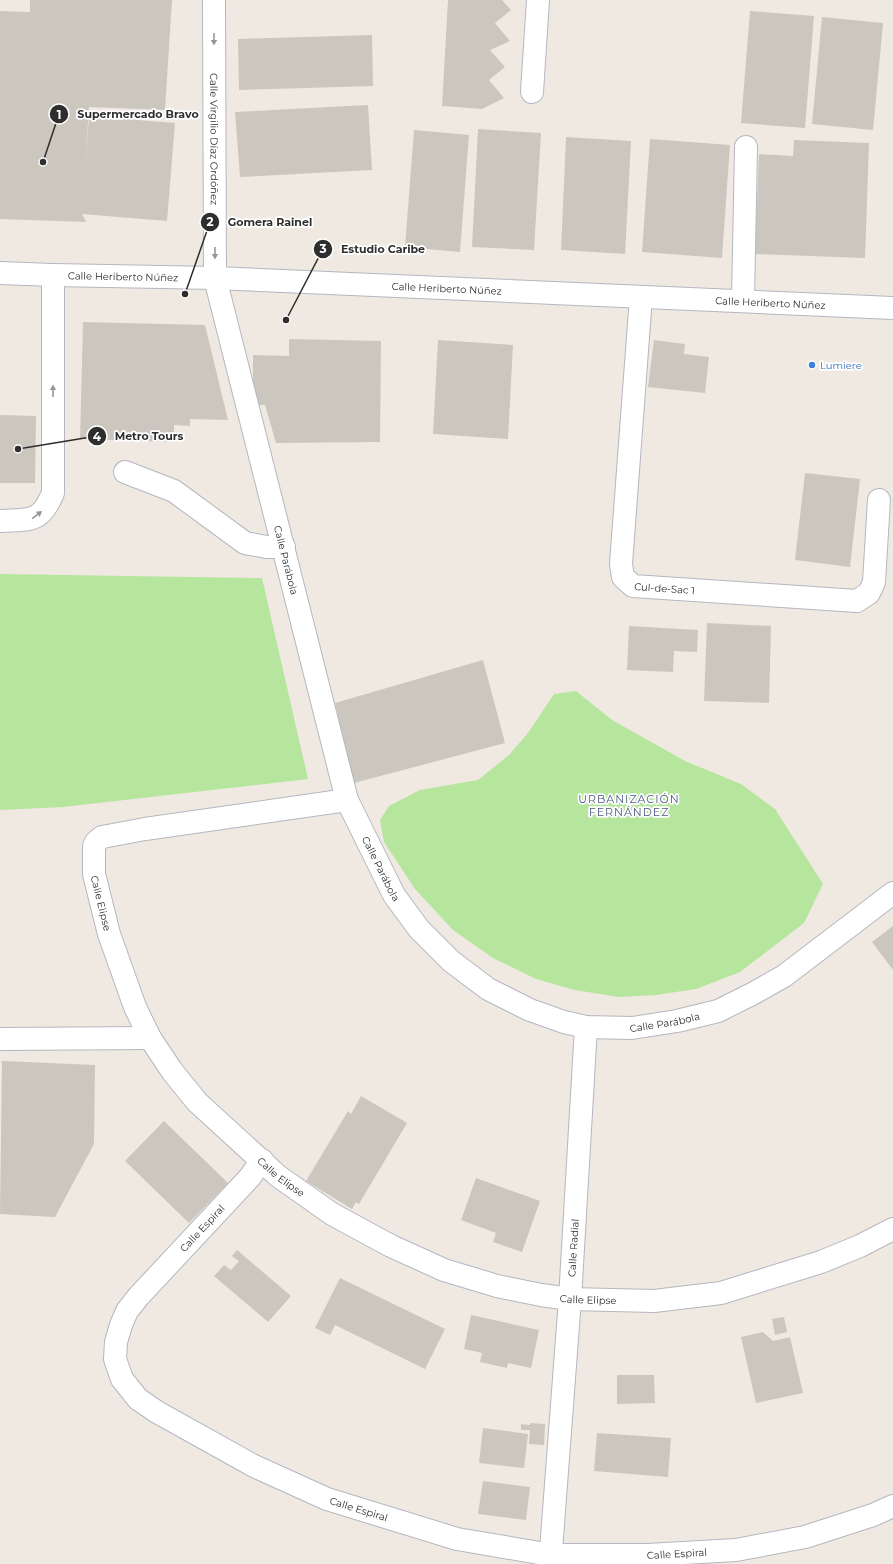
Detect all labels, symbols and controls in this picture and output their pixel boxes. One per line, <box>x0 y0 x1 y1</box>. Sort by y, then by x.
one-way arrow <box>211 33 217 46</box>
street label: Calle Virgilio Díaz Ordóñez <box>207 73 221 205</box>
callout: Supermercado Bravo <box>49 103 206 126</box>
text: 1 <box>57 107 61 122</box>
text: Supermercado Bravo <box>77 107 199 121</box>
callout: Gomera Rainel <box>200 211 321 234</box>
text: 2 <box>206 214 214 229</box>
text: Gomera Rainel <box>228 215 312 229</box>
callout: Estudio Caribe <box>313 237 433 260</box>
text: 3 <box>318 241 327 256</box>
text: Estudio Caribe <box>341 242 425 256</box>
one-way arrow <box>211 247 218 259</box>
street label: Calle Heriberto Núñez <box>68 269 178 284</box>
street label: Calle Heriberto Núñez <box>391 280 502 298</box>
street label: Calle Heriberto Núñez <box>715 294 826 312</box>
place label: Lumiere <box>820 359 862 372</box>
marker: Lumiere <box>807 360 817 370</box>
one-way arrow <box>50 384 56 397</box>
callout: Metro Tours <box>87 425 191 448</box>
text: 4 <box>93 429 102 444</box>
text: Metro Tours <box>115 429 184 443</box>
one-way arrow <box>32 511 43 519</box>
street label: Calle Parábola <box>271 524 301 596</box>
street label: Cul-de-Sac 1 <box>634 580 695 597</box>
district label: URBANIZACIÓN FERNÁNDEZ <box>578 792 680 819</box>
street label: Calle Parábola <box>359 834 402 904</box>
street label: Calle Elipse <box>88 874 114 932</box>
street label: Calle Parábola <box>629 1010 701 1035</box>
street label: Calle Elipse <box>254 1154 307 1200</box>
street label: Calle Espiral <box>177 1202 228 1255</box>
street label: Calle Radial <box>565 1218 582 1277</box>
street label: Calle Elipse <box>559 1292 617 1307</box>
street label: Calle Espiral <box>328 1494 389 1524</box>
street label: Calle Espiral <box>646 1546 707 1562</box>

